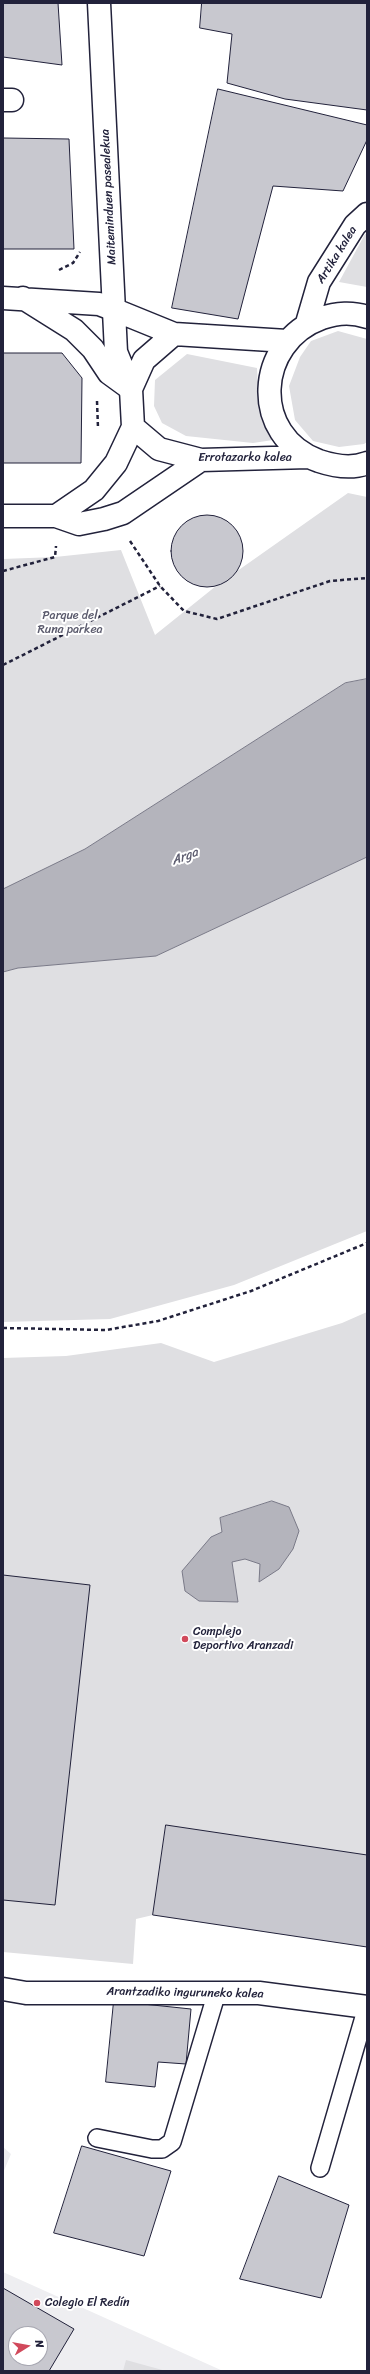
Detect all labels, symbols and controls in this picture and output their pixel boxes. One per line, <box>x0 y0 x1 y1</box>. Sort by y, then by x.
street label: Maiteminduen pasealekua <box>98 129 120 265</box>
street label: Artika kalea <box>314 224 360 286</box>
street label: Errotazarko kalea <box>198 451 292 465</box>
park label: Parque del Runa parkea <box>37 609 103 637</box>
water label: Arga <box>170 845 200 869</box>
place label: Complejo Deportivo Aranzadi <box>193 1625 293 1653</box>
marker: Complejo Deportivo Aranzadi <box>180 1634 190 1644</box>
street label: Arantzadiko inguruneko kalea <box>106 1984 264 2002</box>
place label: Colegio El Redín <box>45 2296 130 2310</box>
marker: Colegio El Redín <box>32 2298 42 2308</box>
north arrow <box>8 2326 48 2366</box>
text: N <box>29 2338 49 2349</box>

